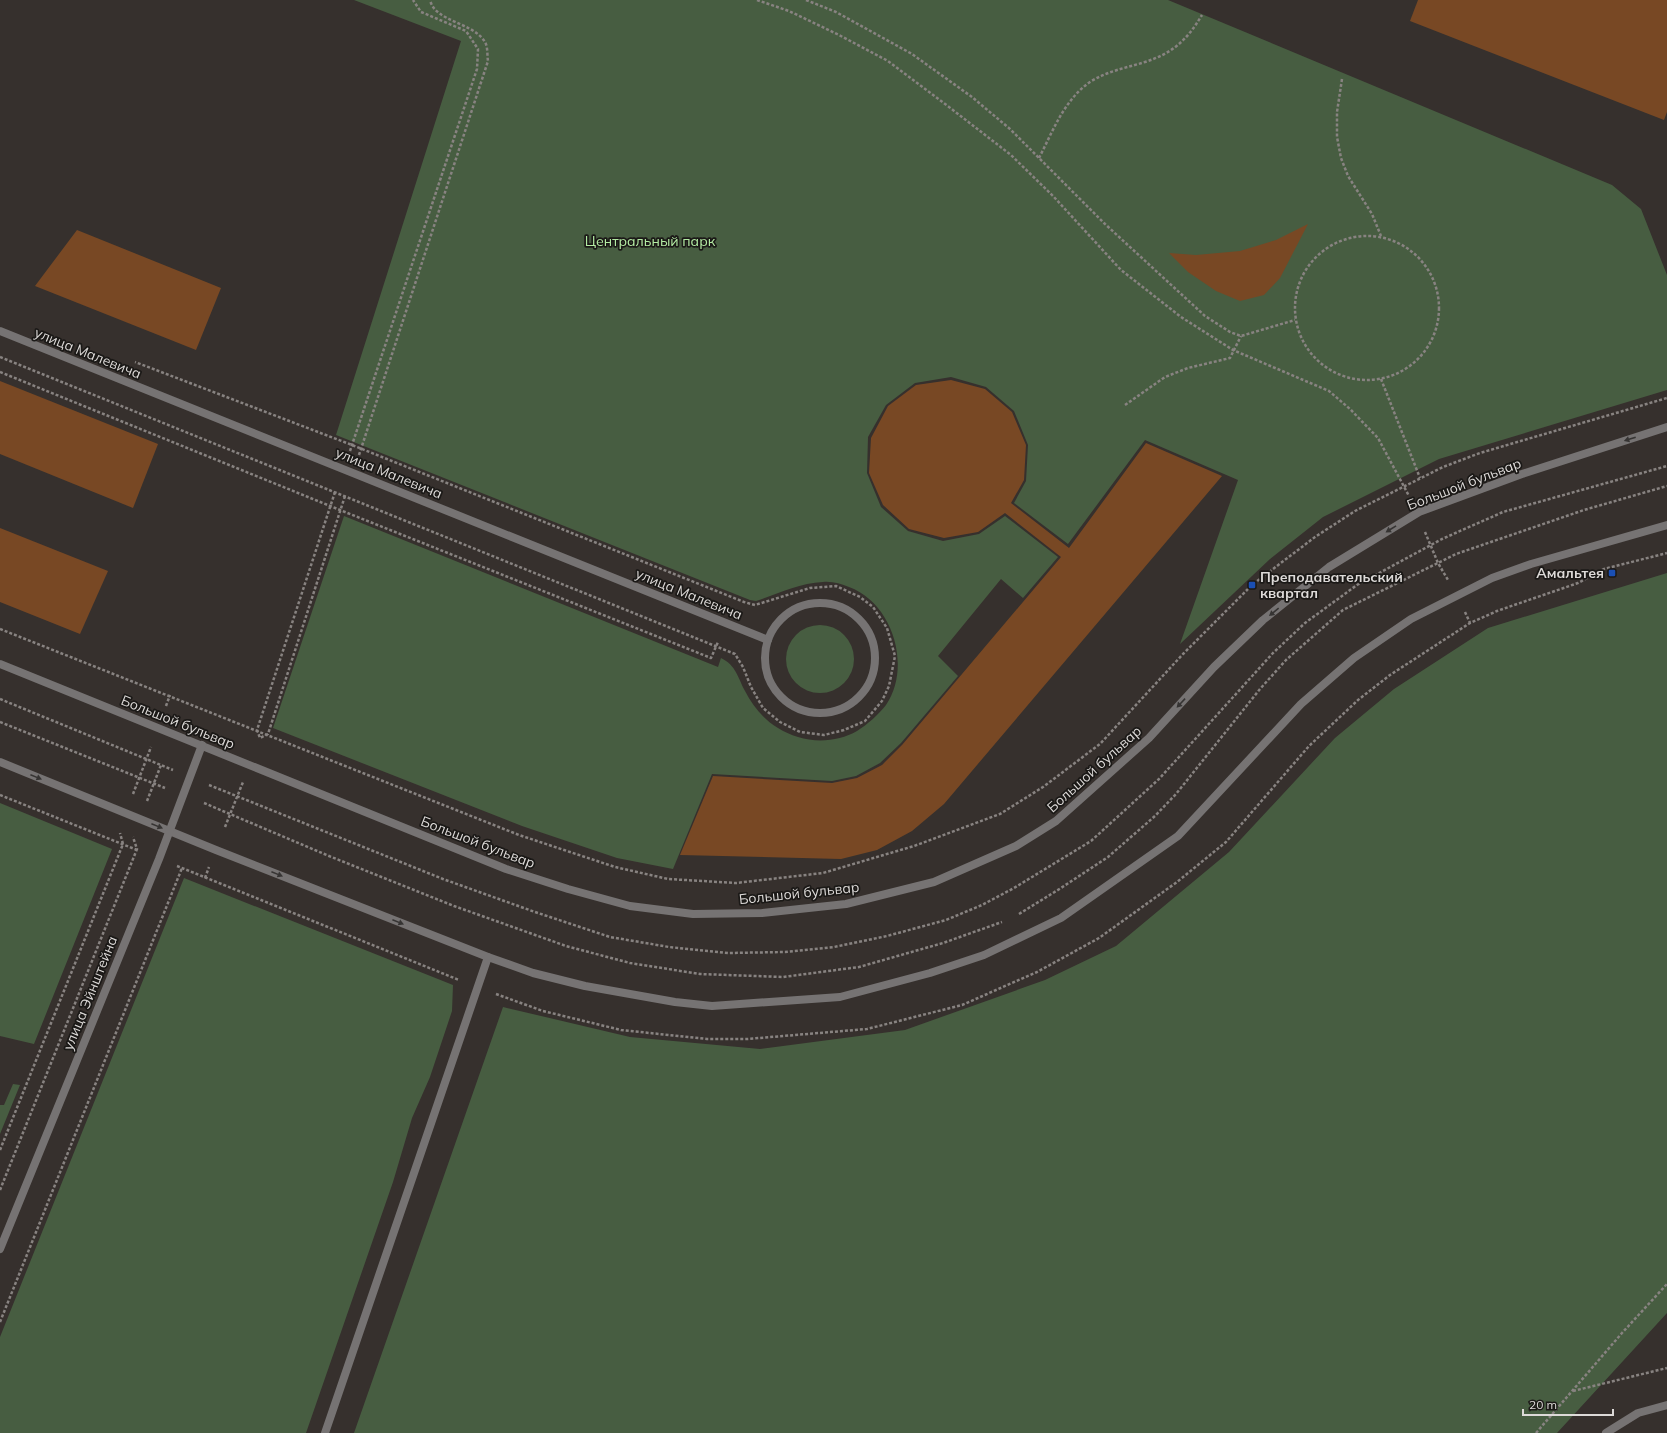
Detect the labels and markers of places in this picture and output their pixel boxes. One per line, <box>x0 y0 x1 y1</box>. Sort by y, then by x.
place label: Амальтея <box>1536 564 1604 582</box>
place label: Преподавательский квартал <box>1260 568 1403 602</box>
marker: Амальтея <box>1607 568 1617 578</box>
marker: Преподавательский квартал <box>1247 580 1257 590</box>

